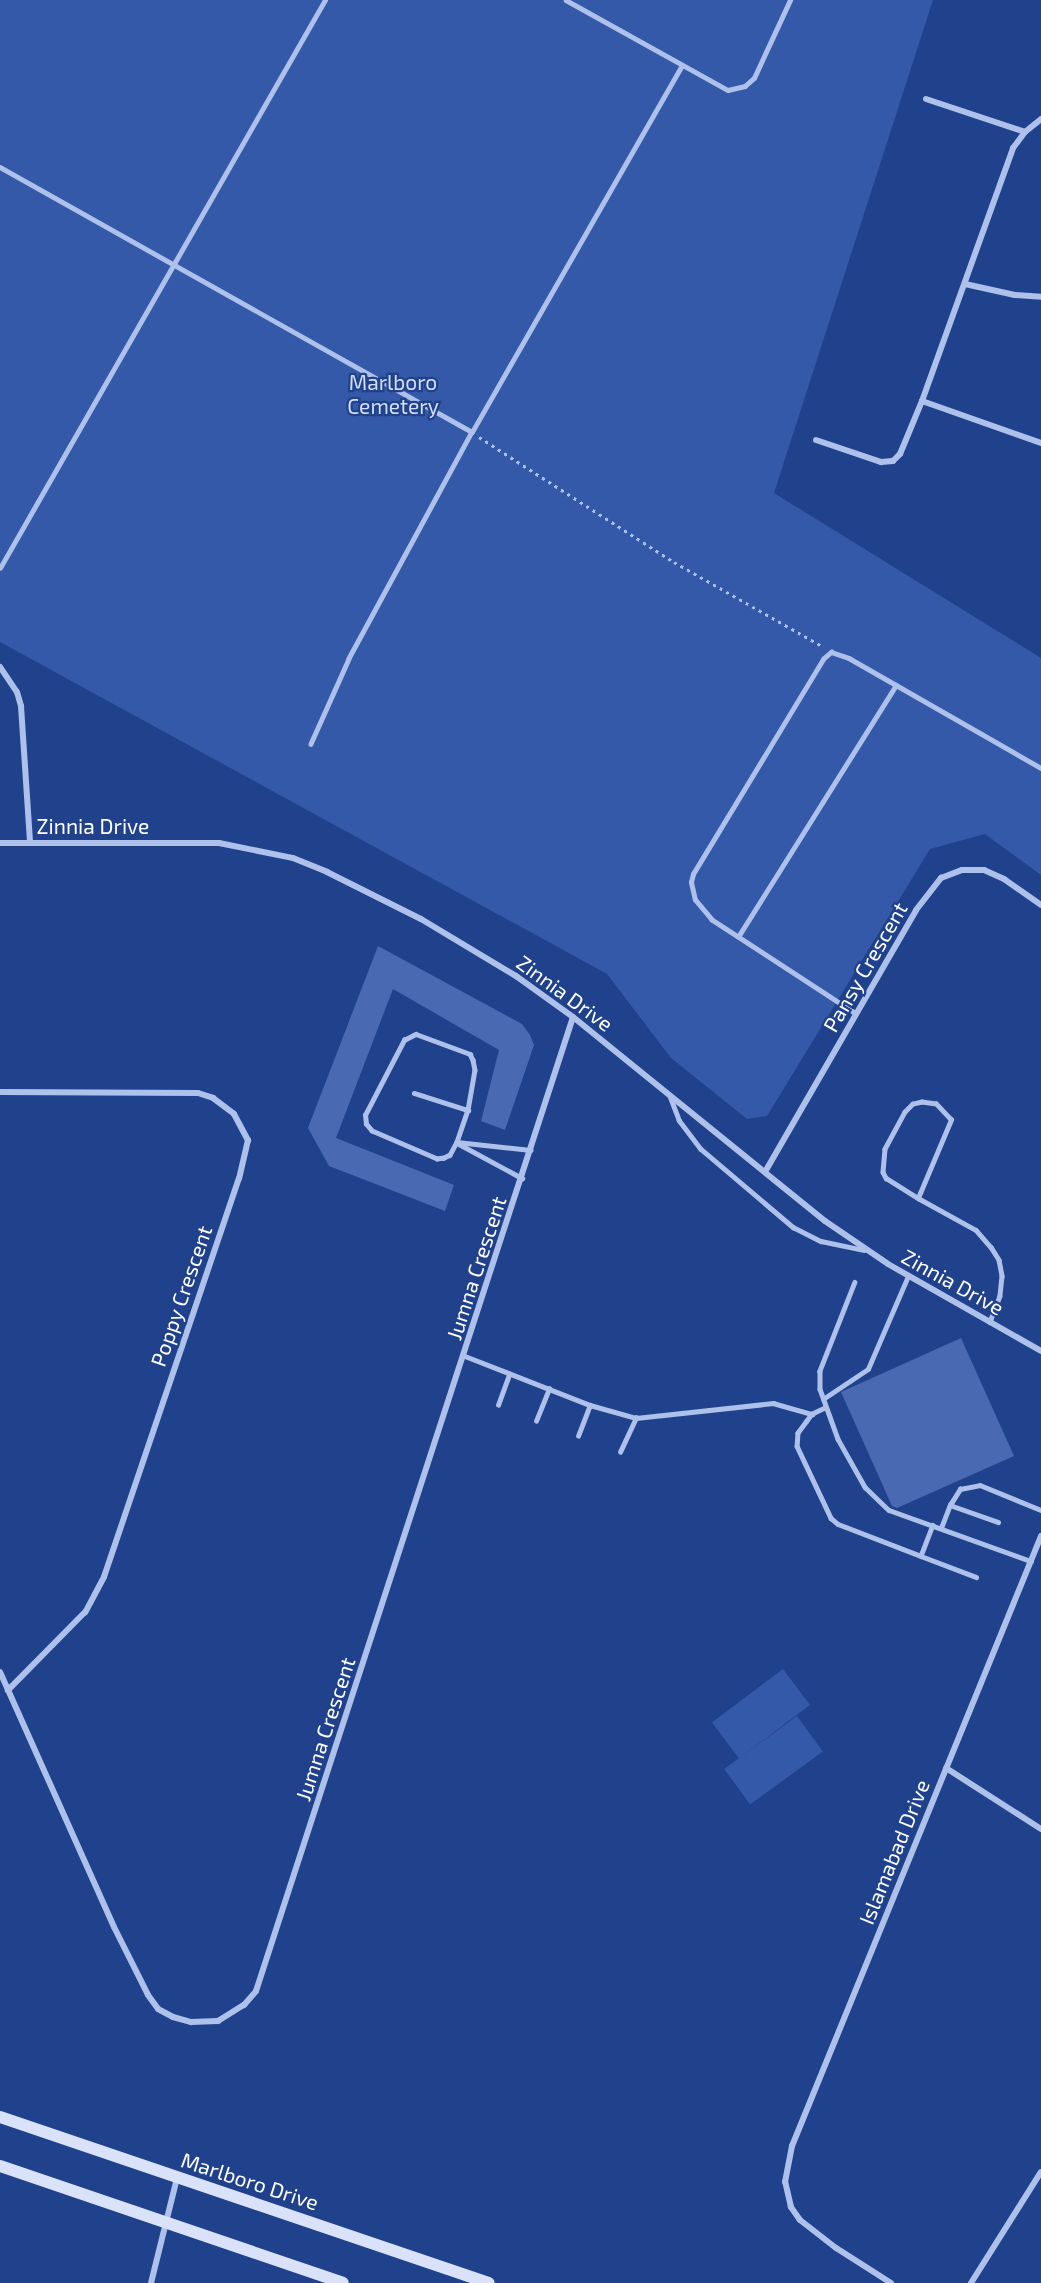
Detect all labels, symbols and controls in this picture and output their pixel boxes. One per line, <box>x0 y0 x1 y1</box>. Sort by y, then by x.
park label: Marlboro Cemetery <box>347 369 439 419</box>
street label: Zinnia Drive <box>37 813 149 839</box>
street label: Pansy Crescent <box>818 897 912 1037</box>
street label: Zinnia Drive <box>512 950 618 1036</box>
street label: Jumna Crescent <box>441 1193 511 1343</box>
street label: Poppy Crescent <box>145 1222 217 1370</box>
street label: Zinnia Drive <box>898 1244 1008 1320</box>
street label: Jumna Crescent <box>290 1654 360 1804</box>
street label: Islamabad Drive <box>853 1776 935 1928</box>
street label: Marlboro Drive <box>178 2147 322 2215</box>

